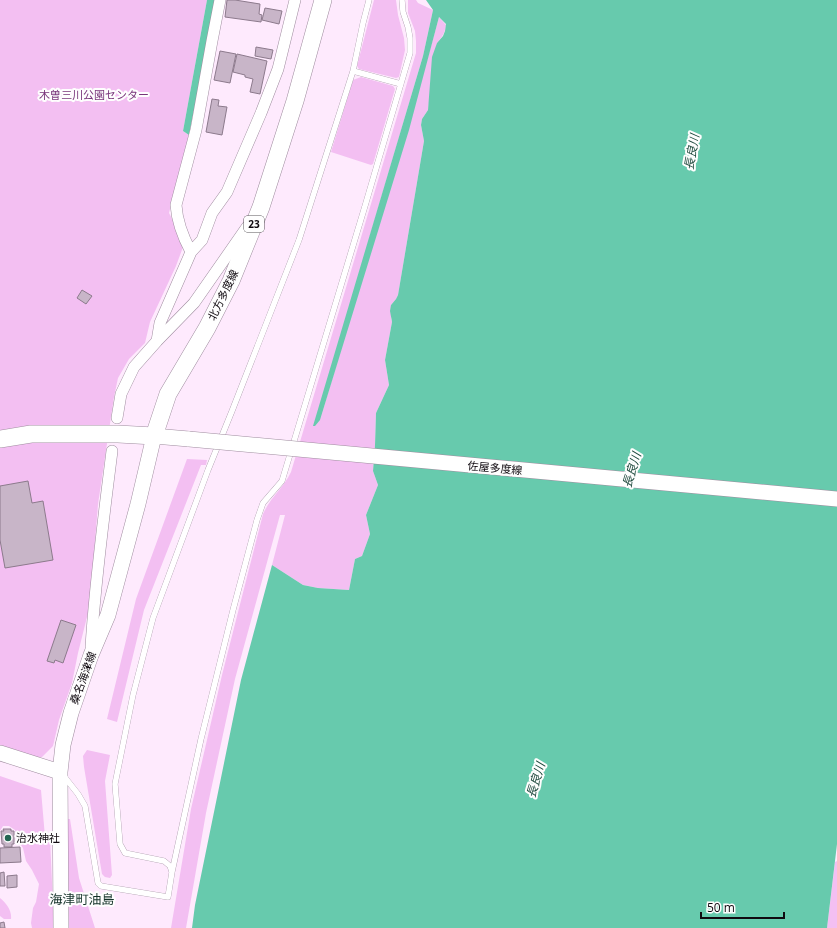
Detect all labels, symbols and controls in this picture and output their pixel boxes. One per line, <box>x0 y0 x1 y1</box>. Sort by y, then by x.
park label: 木曽三川公園センター <box>39 87 149 102</box>
water label: 長良川 <box>680 131 703 171</box>
road number: 23 <box>244 216 264 232</box>
street label: 北方多度線 <box>204 267 241 323</box>
water label: 長良川 <box>618 448 645 490</box>
street label: 佐屋多度線 <box>467 458 523 477</box>
street label: 桑名海津線 <box>66 649 99 706</box>
water label: 長良川 <box>522 758 549 800</box>
place label: 治水神社 <box>16 830 60 845</box>
marker: 治水神社 <box>3 833 13 843</box>
district label: 海津町油島 <box>49 890 115 908</box>
scale bar <box>701 894 784 920</box>
text: 50 m <box>707 899 735 916</box>

